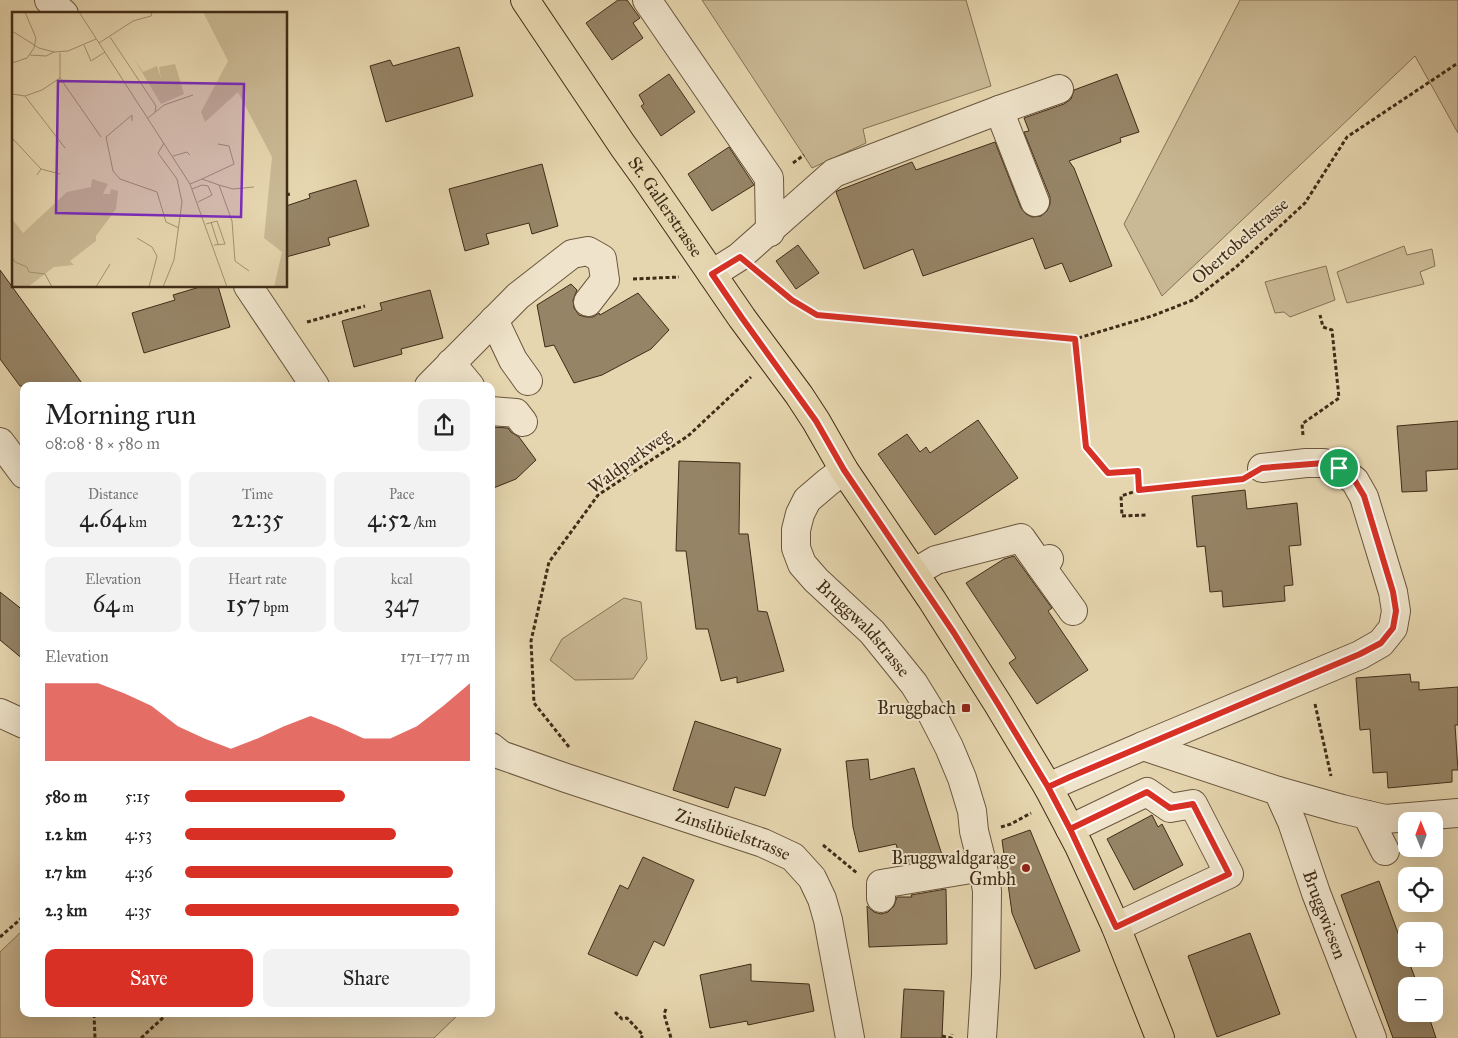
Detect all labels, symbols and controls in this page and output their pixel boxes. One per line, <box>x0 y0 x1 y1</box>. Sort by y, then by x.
inset map <box>12 12 288 288</box>
street label: St. Gallerstrasse <box>623 152 708 261</box>
street label: Obertobelstrasse <box>1187 193 1293 289</box>
text: Morning run <box>45 397 196 432</box>
button: share <box>418 399 470 451</box>
street label: Waldparkweg <box>583 423 676 499</box>
text: 08:08 · 8 × 580 m <box>45 434 160 453</box>
pin <box>1318 447 1360 489</box>
icon: arrive <box>1325 454 1353 482</box>
text: Distance <box>88 486 138 503</box>
text: Time <box>242 486 273 503</box>
text: Pace <box>389 486 415 503</box>
text: 4.64 <box>79 503 126 534</box>
text: 22:35 <box>231 503 284 534</box>
text: 4:52 <box>367 503 411 534</box>
text: km <box>126 514 147 531</box>
text: /km <box>411 514 436 531</box>
text: Elevation <box>85 571 141 588</box>
text: Heart rate <box>228 571 287 588</box>
text: kcal <box>391 571 413 588</box>
street label: Bruggwaldstrasse <box>812 575 915 681</box>
text: 64 <box>92 588 119 619</box>
text: 157 <box>226 588 261 619</box>
text: 347 <box>384 588 420 619</box>
text: m <box>119 599 134 616</box>
text: bpm <box>261 599 289 616</box>
text: Elevation <box>45 647 109 666</box>
text: 171–177 m <box>400 647 470 666</box>
place label: Bruggbach <box>877 697 956 720</box>
marker: Bruggbach <box>960 702 972 714</box>
text: 580 m <box>45 787 87 806</box>
text: 5:15 <box>125 787 150 806</box>
street label: Zinslibüelstrasse <box>673 804 794 865</box>
north arrow <box>1398 812 1442 858</box>
map controls <box>1398 812 1443 1022</box>
text: 1.2 km <box>45 825 87 844</box>
text: 4:53 <box>125 825 152 844</box>
place label: Bruggwaldgarage Gmbh <box>891 847 1016 890</box>
marker: Bruggwaldgarage Gmbh <box>1020 862 1032 874</box>
text: 1.7 km <box>45 863 87 882</box>
text: 4:36 <box>125 863 153 882</box>
street label: Bruggwiesen <box>1298 867 1352 962</box>
button: locate <box>1398 867 1443 912</box>
text: 2.3 km <box>45 901 87 920</box>
text: 4:35 <box>125 901 152 920</box>
button: + <box>1398 922 1443 967</box>
button: Save <box>45 949 253 1007</box>
button: Share <box>263 949 470 1007</box>
button: − <box>1398 977 1443 1022</box>

